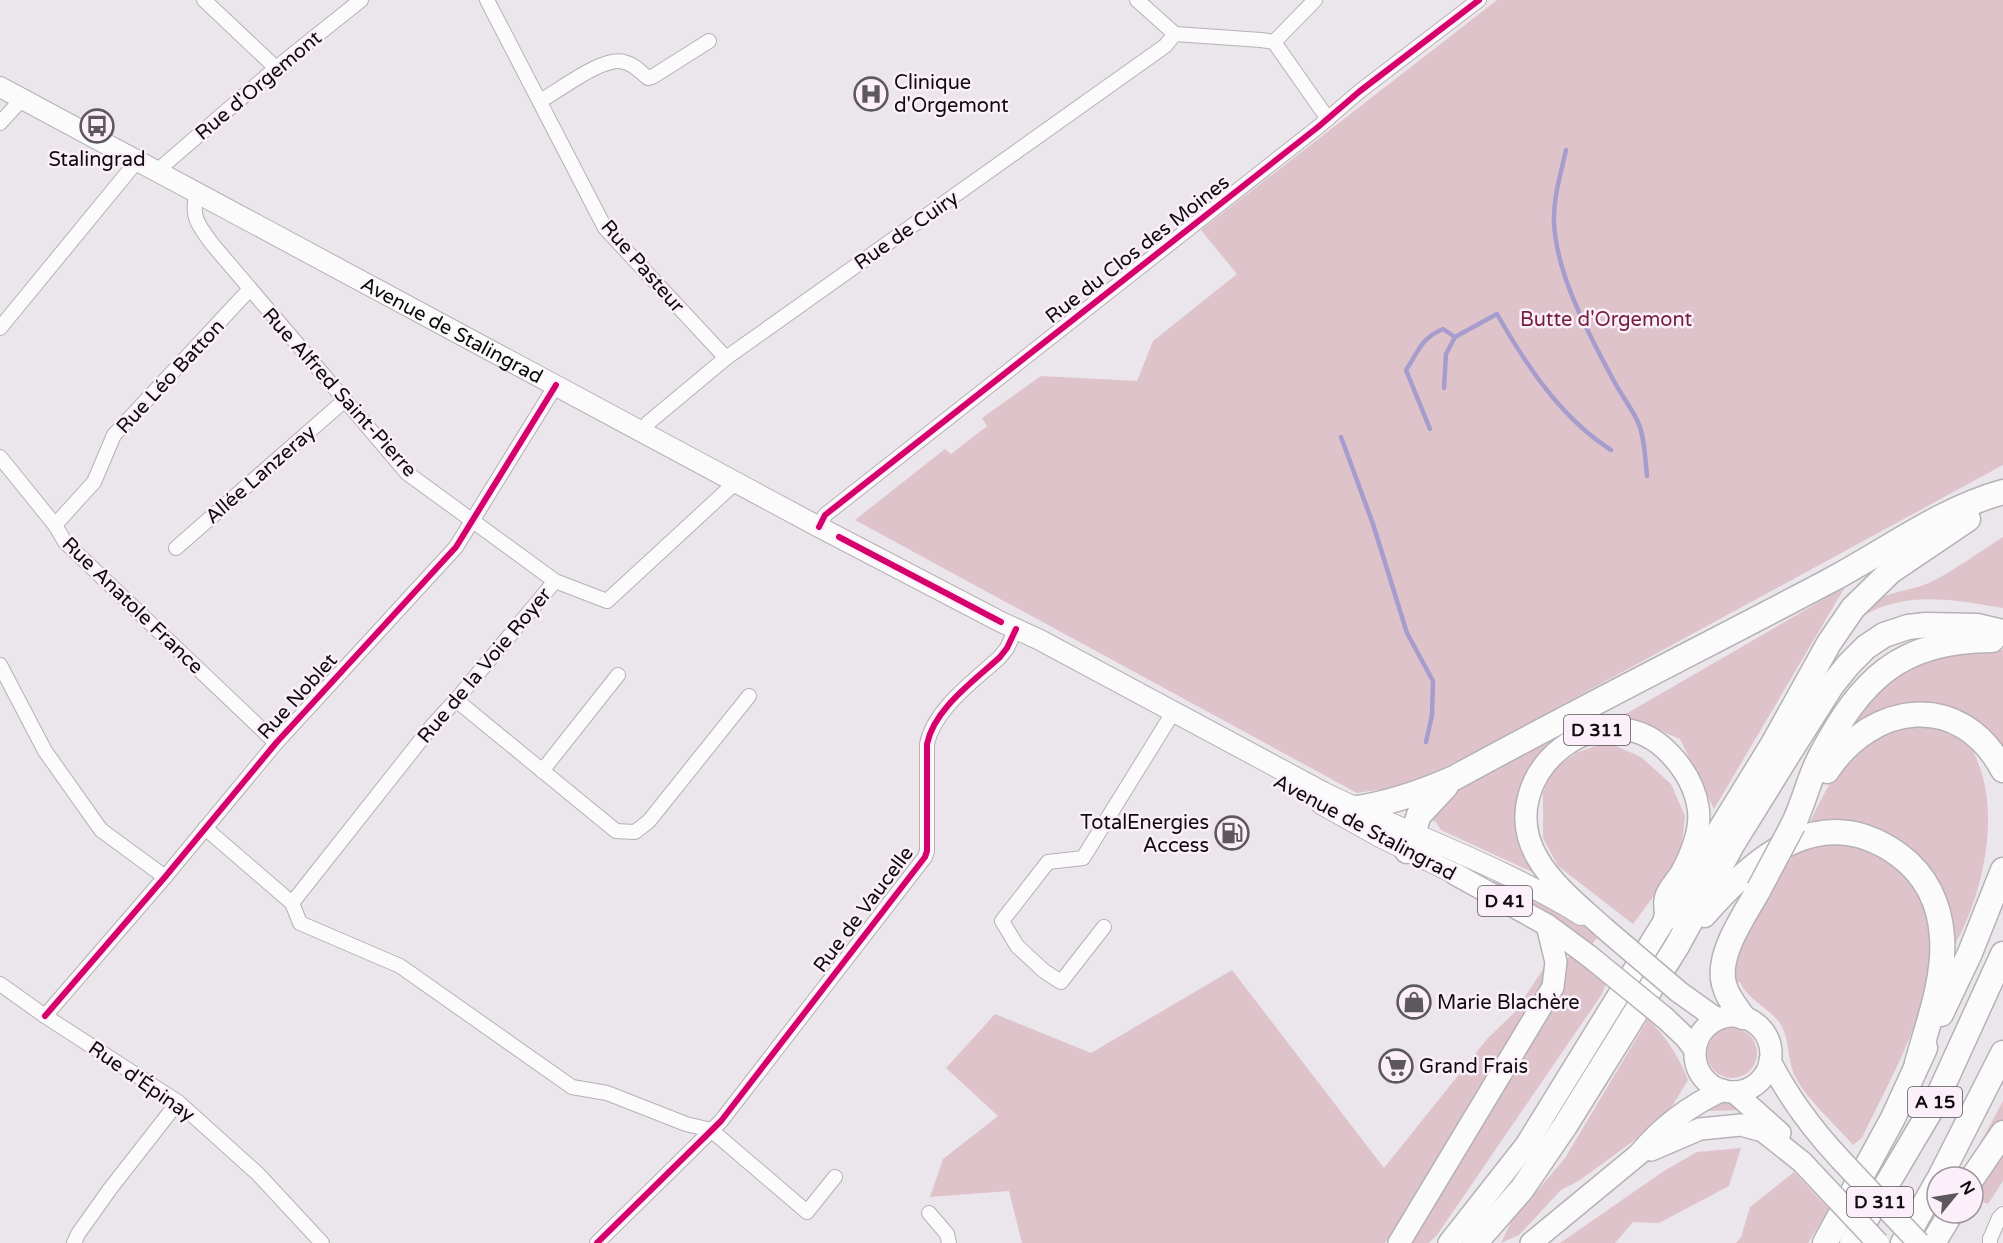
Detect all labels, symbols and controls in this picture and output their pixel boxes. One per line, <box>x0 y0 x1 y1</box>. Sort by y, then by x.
street label: Rue d'Orgemont <box>191 26 327 146</box>
place label: Clinique d'Orgemont <box>894 71 1009 118</box>
hospital icon: Clinique d'Orgemont <box>853 76 889 112</box>
bus stop icon: Stalingrad <box>79 108 115 144</box>
place label: Stalingrad <box>48 148 146 172</box>
street label: Rue du Clos des Moines <box>1041 171 1234 329</box>
street label: Rue de Cuiry <box>850 186 963 275</box>
street label: Rue Pasteur <box>595 215 689 318</box>
street label: Avenue de Stalingrad <box>356 272 547 389</box>
street label: Rue Alfred Saint-Pierre <box>257 303 421 482</box>
park label: Butte d'Orgemont <box>1520 308 1692 332</box>
street label: Rue Léo Batton <box>112 315 230 439</box>
street label: Allée Lanzeray <box>201 420 321 529</box>
street label: Rue Anatole France <box>57 532 208 679</box>
street label: Rue de la Voie Royer <box>413 583 557 748</box>
street label: Rue Noblet <box>253 648 343 745</box>
road number: D 311 <box>1564 715 1630 745</box>
street label: Avenue de Stalingrad <box>1269 770 1460 886</box>
place label: TotalEnergies Access <box>1080 811 1209 858</box>
fuel station icon: TotalEnergies Access <box>1214 815 1250 851</box>
street label: Rue de Vaucelle <box>809 842 919 977</box>
road number: D 41 <box>1478 886 1532 916</box>
shop icon: Marie Blachère <box>1396 984 1432 1020</box>
place label: Marie Blachère <box>1437 991 1580 1015</box>
street label: Rue d'Épinay <box>84 1036 200 1127</box>
supermarket icon: Grand Frais <box>1378 1048 1414 1084</box>
place label: Grand Frais <box>1419 1055 1528 1079</box>
road number: A 15 <box>1908 1087 1962 1117</box>
north arrow <box>1925 1165 1985 1225</box>
text: N <box>1955 1177 1979 1199</box>
road number: D 311 <box>1847 1187 1913 1217</box>

